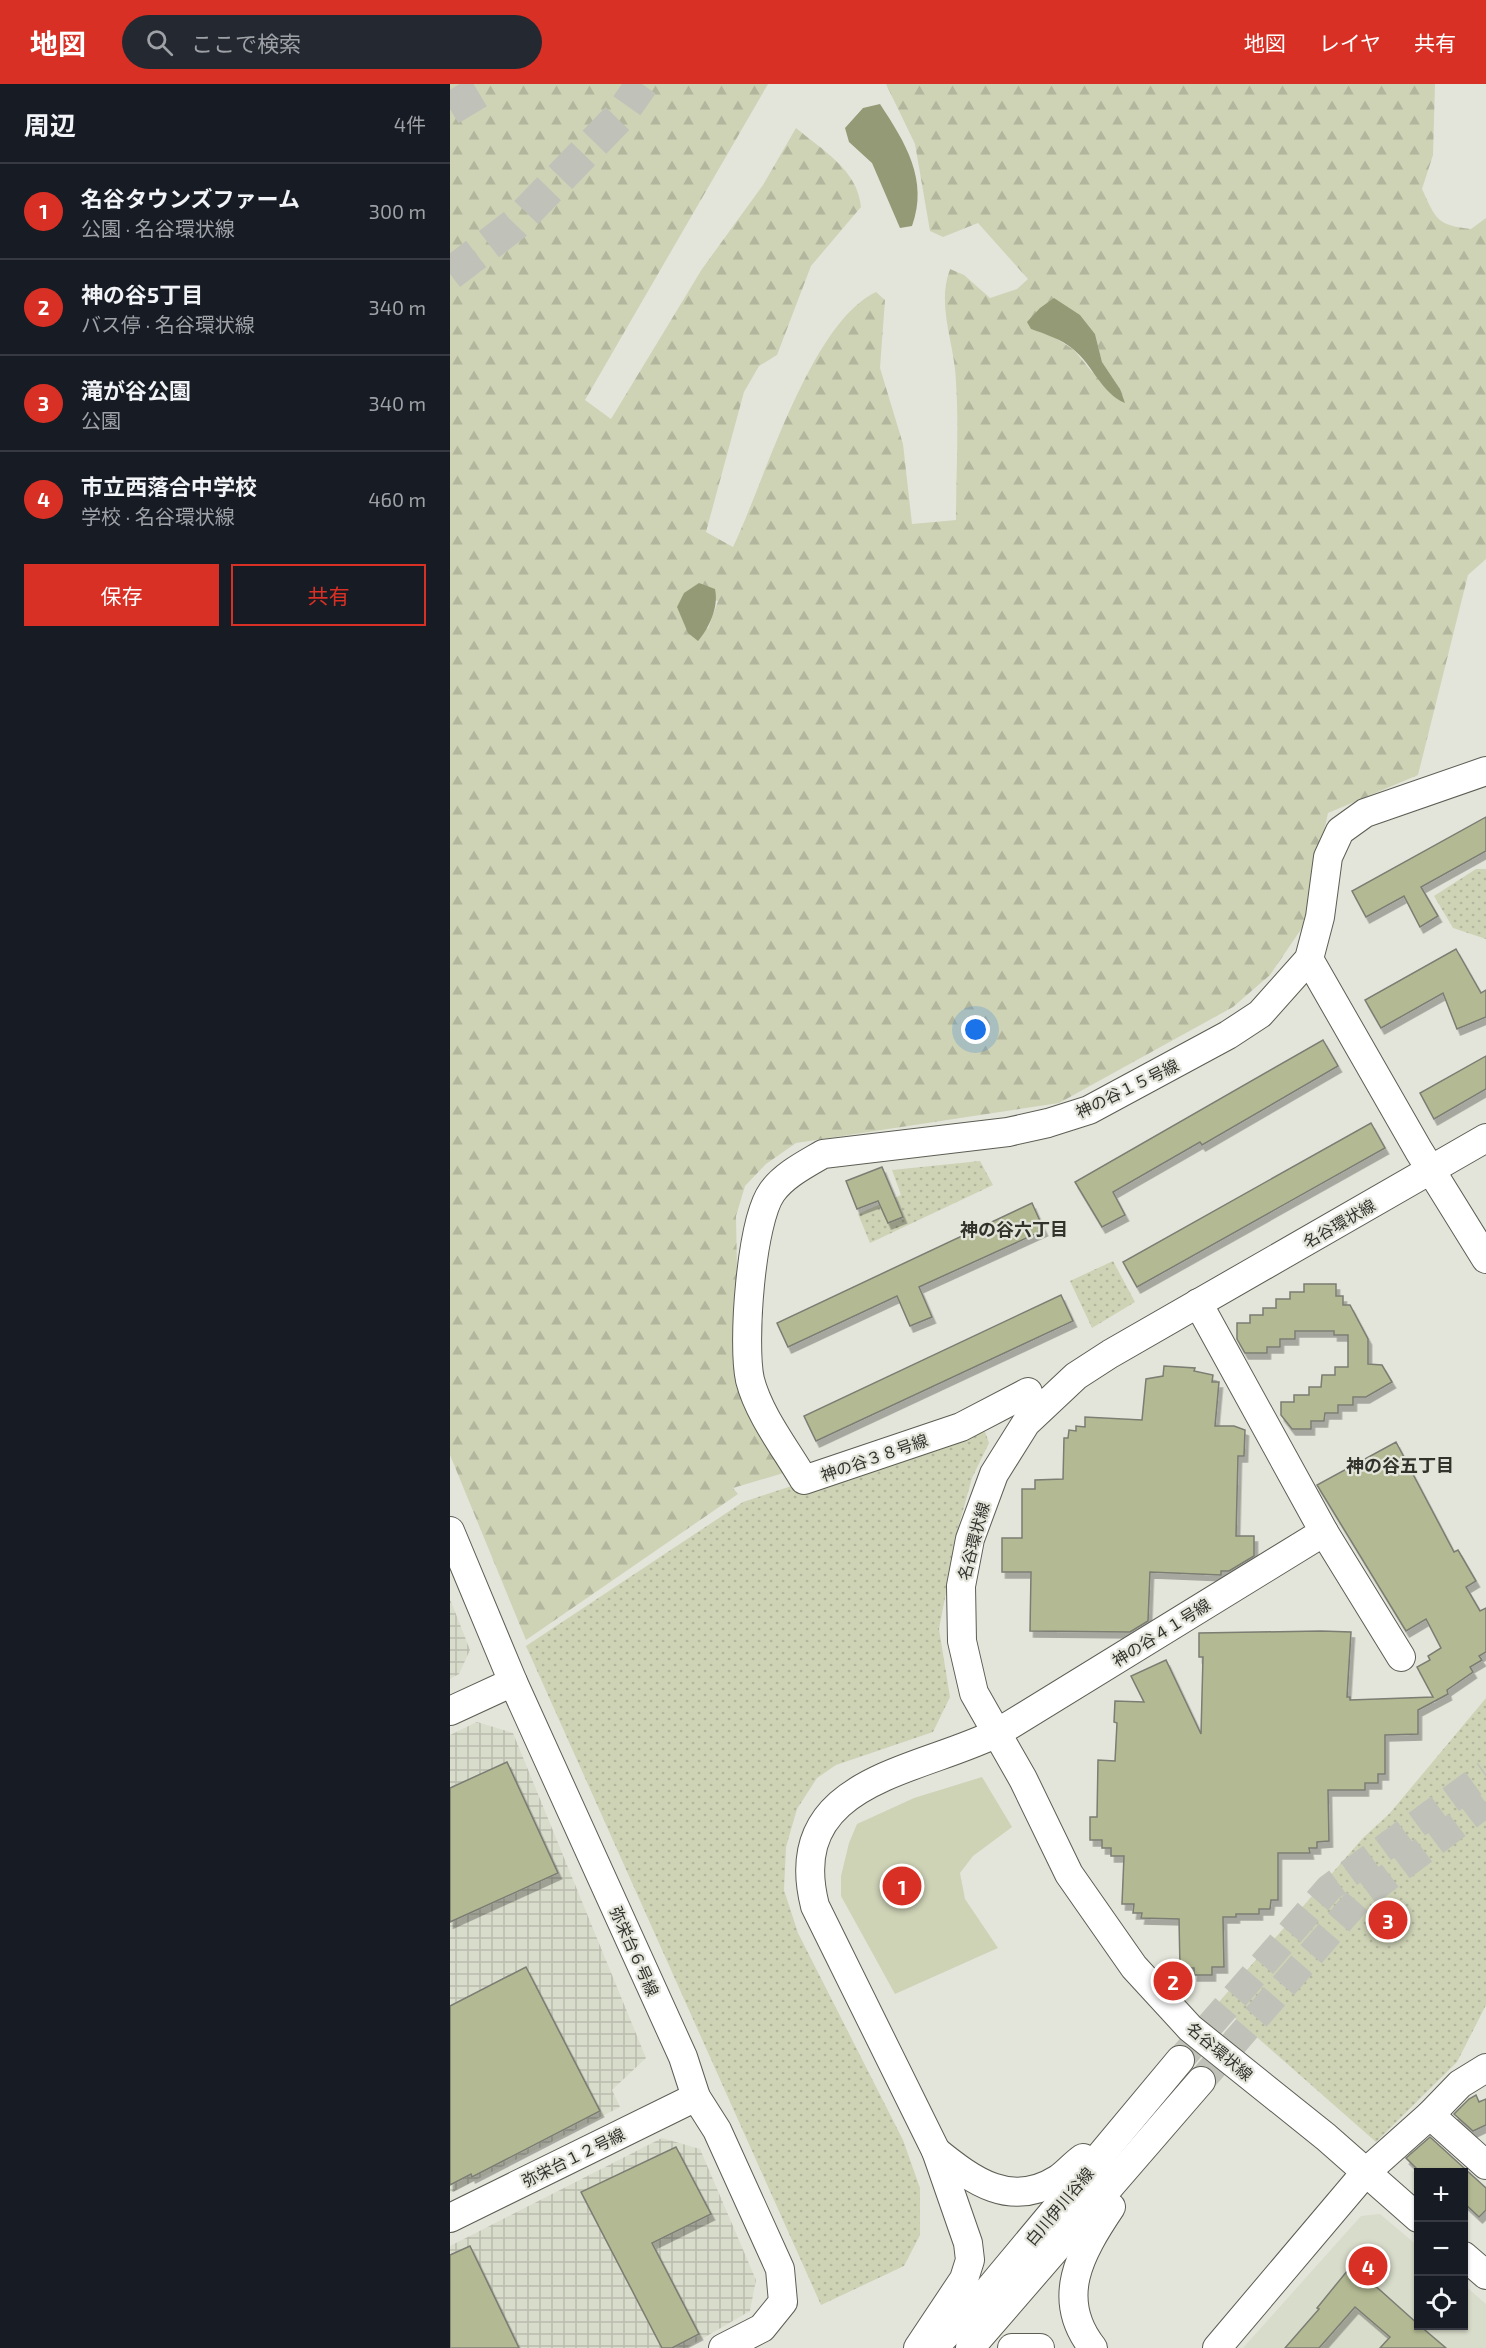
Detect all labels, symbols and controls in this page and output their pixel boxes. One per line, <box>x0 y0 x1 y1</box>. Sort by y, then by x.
search box <box>122 15 542 69</box>
text: 地図 <box>30 26 86 60</box>
icon: search <box>143 26 176 59</box>
text: ここで検索 <box>191 30 301 56</box>
text: 地図 <box>1244 30 1286 55</box>
text: レイヤ <box>1319 30 1381 55</box>
text: 共有 <box>1414 30 1456 55</box>
text: 周辺 <box>24 109 76 140</box>
text: 4件 <box>394 112 426 136</box>
text: 名谷タウンズファーム <box>81 185 300 211</box>
text: 1 <box>39 199 48 223</box>
text: 300 m <box>369 199 426 223</box>
text: 公園 · 名谷環状線 <box>81 216 235 240</box>
text: 神の谷5丁目 <box>81 281 203 307</box>
text: 2 <box>38 295 49 319</box>
text: 340 m <box>369 295 426 319</box>
text: バス停 · 名谷環状線 <box>81 312 255 336</box>
text: 滝が谷公園 <box>81 377 191 403</box>
text: 3 <box>38 391 49 415</box>
text: 340 m <box>369 391 426 415</box>
text: 公園 <box>81 408 121 432</box>
text: 市立西落合中学校 <box>81 473 257 499</box>
text: 4 <box>37 487 50 511</box>
text: 460 m <box>368 487 426 511</box>
text: 学校 · 名谷環状線 <box>81 504 235 528</box>
button: 保存 <box>24 564 219 626</box>
button: 共有 <box>231 564 426 626</box>
your location <box>961 1015 990 1044</box>
street label: 神の谷１５号線 <box>1072 1055 1182 1121</box>
street label: 名谷環状線 <box>1300 1195 1378 1251</box>
district label: 神の谷六丁目 <box>960 1218 1068 1240</box>
street label: 神の谷３８号線 <box>818 1430 930 1484</box>
district label: 神の谷五丁目 <box>1346 1454 1454 1476</box>
street label: 名谷環状線 <box>953 1500 993 1582</box>
street label: 神の谷４１号線 <box>1108 1594 1214 1670</box>
pin: 1 <box>882 1864 922 1908</box>
pin: 3 <box>1368 1898 1408 1942</box>
street label: 弥栄台６号線 <box>607 1903 663 1999</box>
pin: 2 <box>1154 1958 1192 2004</box>
street label: 名谷環状線 <box>1183 2018 1257 2084</box>
street label: 弥栄台１２号線 <box>518 2124 628 2190</box>
street label: 白川伊川谷線 <box>1021 2163 1097 2249</box>
map controls <box>1414 2168 1468 2330</box>
button: + <box>1414 2168 1468 2222</box>
button: − <box>1414 2222 1468 2276</box>
pin: 4 <box>1348 2244 1388 2288</box>
button: locate <box>1414 2276 1468 2330</box>

